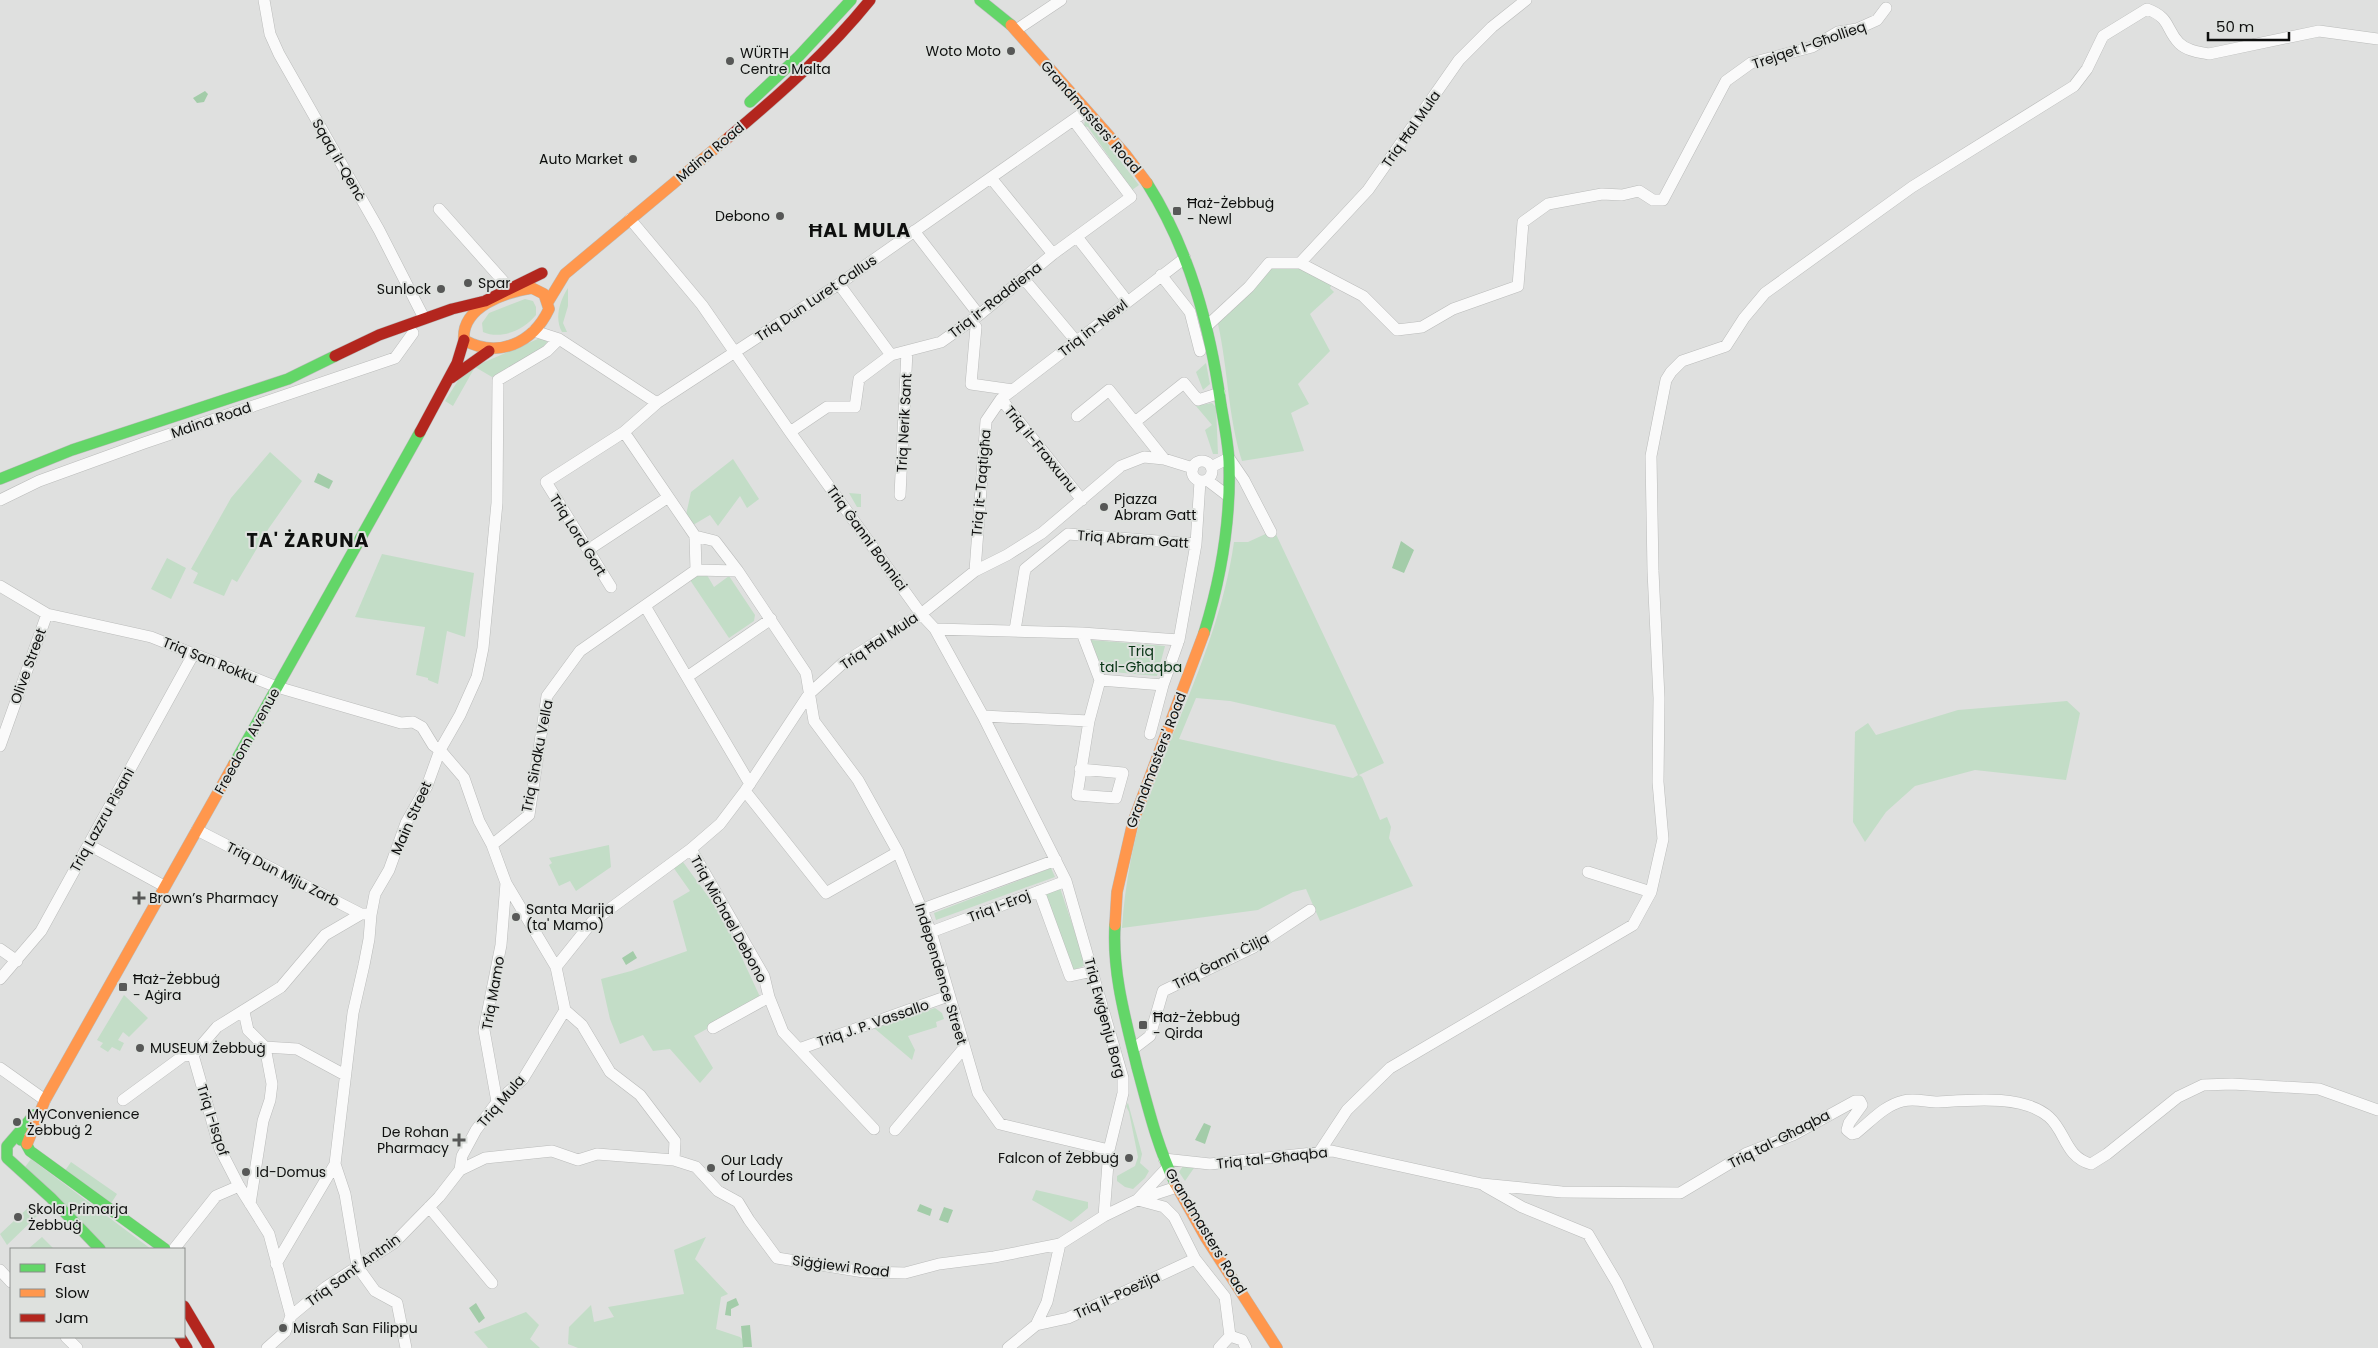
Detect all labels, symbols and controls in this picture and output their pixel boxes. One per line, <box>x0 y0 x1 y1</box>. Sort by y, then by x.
scale bar <box>2208 10 2289 42</box>
street label: Trejqet l-Għollieq <box>1749 16 1869 74</box>
text: 50 m <box>2216 16 2254 37</box>
place label: Woto Moto <box>926 41 1001 61</box>
place label: WÜRTH Centre Malta <box>740 43 831 79</box>
marker: Woto Moto <box>1005 45 1017 57</box>
marker: WÜRTH Centre Malta <box>724 55 736 67</box>
street label: Grandmasters' Road <box>1036 56 1146 178</box>
street label: Triq Ħal Mula <box>1377 86 1445 172</box>
street label: Sqaq il-Qenċ <box>307 115 371 205</box>
street label: Mdina Road <box>672 117 748 187</box>
place label: Auto Market <box>539 149 623 169</box>
marker: Auto Market <box>627 153 639 165</box>
place label: Ħaż-Żebbuġ - Newl <box>1187 193 1274 229</box>
marker: Ħaż-Żebbuġ - Newl <box>1171 205 1183 217</box>
place label: Debono <box>715 206 770 226</box>
marker: Debono <box>774 210 786 222</box>
district label: ĦAL MULA <box>809 217 911 244</box>
street label: Triq Dun Luret Callus <box>751 250 881 346</box>
street label: Triq ir-Raddiena <box>944 257 1046 343</box>
place label: Spar <box>478 273 510 293</box>
marker: Spar <box>462 277 474 289</box>
place label: Sunlock <box>377 279 432 299</box>
marker: Sunlock <box>435 283 447 295</box>
street label: Triq in-Newl <box>1054 295 1132 361</box>
street label: Triq Nerik Sant <box>891 373 917 473</box>
street label: Mdina Road <box>168 397 254 443</box>
street label: Triq il-Fraxxunu <box>1000 401 1082 497</box>
street label: Triq it-Taqtigħa <box>966 429 996 537</box>
street label: Triq Ġanni Bonnici <box>822 481 912 595</box>
place label: Pjazza Abram Gatt <box>1114 489 1196 525</box>
street label: Triq Lord Gort <box>545 490 611 580</box>
marker: Pjazza Abram Gatt <box>1098 501 1110 513</box>
street label: Triq Abram Gatt <box>1077 525 1189 553</box>
district label: TA' ŻARUNA <box>247 527 369 554</box>
street label: Triq Ħal Mula <box>836 608 922 674</box>
street label: Olive Street <box>5 625 51 707</box>
street label: Triq San Rokku <box>160 632 260 688</box>
park label: Triq tal-Għaqba <box>1100 641 1182 677</box>
street label: Freedom Avenue <box>209 684 285 798</box>
street label: Grandmasters' Road <box>1121 689 1191 831</box>
street label: Triq Sindku Vella <box>516 698 558 814</box>
street label: Triq Lazzru Pisani <box>65 764 139 876</box>
street label: Main Street <box>386 778 436 858</box>
street label: Triq Dun Miju Zarb <box>223 837 343 911</box>
street label: Triq Michael Debono <box>686 852 772 986</box>
street label: Triq l-Eroj <box>965 885 1033 927</box>
place label: Brown’s Pharmacy <box>149 888 278 908</box>
marker: Brown’s Pharmacy <box>133 892 145 904</box>
place label: Santa Marija (ta' Mamo) <box>526 899 614 935</box>
street label: Independence Street <box>910 901 972 1047</box>
marker: Santa Marija (ta' Mamo) <box>510 911 522 923</box>
street label: Triq Ġanni Ċilja <box>1169 928 1273 994</box>
street label: Triq Mamo <box>477 955 509 1031</box>
street label: Triq Ewġenju Borg <box>1079 956 1131 1080</box>
place label: Ħaż-Żebbuġ - Aġira <box>133 969 220 1005</box>
marker: Ħaż-Żebbuġ - Aġira <box>117 981 129 993</box>
street label: Triq J. P. Vassallo <box>814 994 932 1052</box>
place label: Ħaż-Żebbuġ - Qirda <box>1153 1007 1240 1043</box>
marker: Ħaż-Żebbuġ - Qirda <box>1137 1019 1149 1031</box>
place label: MUSEUM Żebbuġ <box>150 1038 266 1058</box>
marker: MUSEUM Żebbuġ <box>134 1042 146 1054</box>
street label: Triq Mula <box>473 1071 529 1131</box>
street label: Triq l-Isqof <box>192 1082 234 1159</box>
place label: MyConvenience Żebbuġ 2 <box>27 1104 140 1140</box>
street label: Triq tal-Għaqba <box>1725 1105 1833 1173</box>
marker: MyConvenience Żebbuġ 2 <box>11 1116 23 1128</box>
place label: De Rohan Pharmacy <box>377 1122 449 1158</box>
marker: De Rohan Pharmacy <box>453 1134 465 1146</box>
street label: Triq tal-Għaqba <box>1215 1142 1329 1174</box>
place label: Falcon of Żebbuġ <box>998 1148 1119 1168</box>
place label: Our Lady of Lourdes <box>721 1150 793 1186</box>
marker: Falcon of Żebbuġ <box>1123 1152 1135 1164</box>
place label: Id-Domus <box>256 1162 326 1182</box>
marker: Our Lady of Lourdes <box>705 1162 717 1174</box>
street label: Grandmasters' Road <box>1160 1164 1252 1298</box>
marker: Id-Domus <box>240 1166 252 1178</box>
place label: Skola Primarja Żebbuġ <box>28 1199 128 1235</box>
marker: Skola Primarja Żebbuġ <box>12 1211 24 1223</box>
street label: Triq Sant' Antnin <box>302 1229 404 1311</box>
legend <box>10 1248 185 1338</box>
street label: Siġġiewi Road <box>791 1250 891 1282</box>
text: Fast <box>55 1257 86 1278</box>
street label: Triq il-Poeżija <box>1071 1266 1163 1324</box>
text: Slow <box>55 1282 90 1303</box>
text: Jam <box>55 1307 89 1328</box>
place label: Misraħ San Filippu <box>293 1318 418 1338</box>
marker: Misraħ San Filippu <box>277 1322 289 1334</box>

